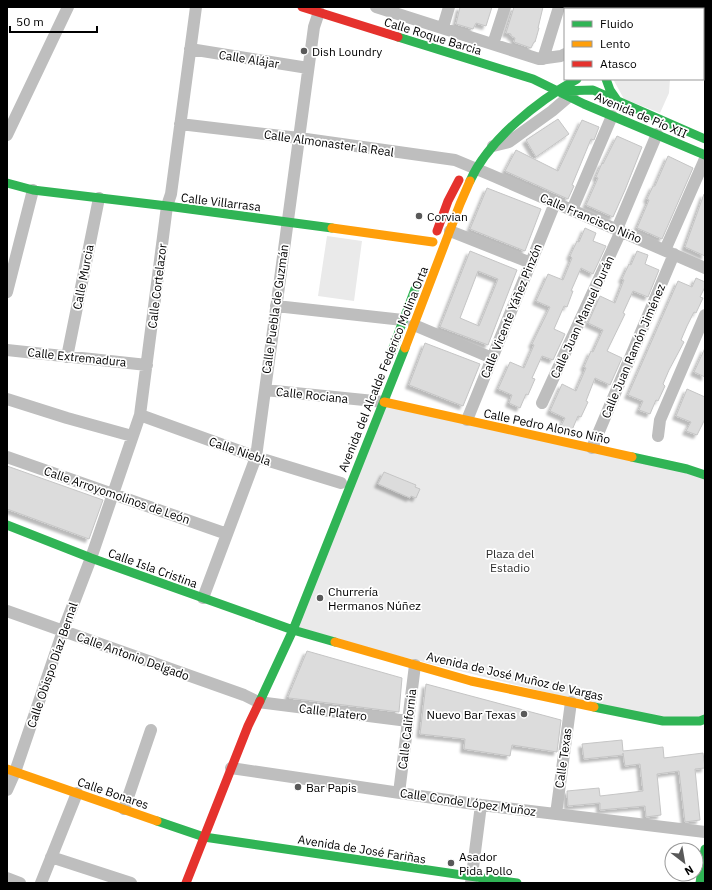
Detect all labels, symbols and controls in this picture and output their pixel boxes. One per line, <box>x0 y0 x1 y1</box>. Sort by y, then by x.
scale bar <box>10 8 97 34</box>
legend <box>564 8 704 80</box>
text: 50 m <box>16 14 44 29</box>
street label: Calle Roque Barcia <box>382 14 484 58</box>
text: Fluido <box>600 16 634 31</box>
text: Lento <box>600 36 630 51</box>
place label: Dish Loundry <box>312 44 382 59</box>
marker: Dish Loundry <box>299 46 309 56</box>
street label: Calle Alájar <box>218 47 281 71</box>
text: Atasco <box>600 56 637 71</box>
street label: Avenida de Pío XII <box>592 89 690 141</box>
street label: Calle Almonaster la Real <box>263 126 395 160</box>
street label: Calle Villarrasa <box>180 190 262 214</box>
street label: Calle Francisco Niño <box>538 190 644 246</box>
place label: Corvian <box>427 209 468 224</box>
marker: Corvian <box>414 211 424 221</box>
street label: Calle Cortelazor <box>144 242 170 329</box>
street label: Calle Vicente Yáñez Pinzón <box>477 242 545 380</box>
street label: Calle Murcia <box>69 243 97 311</box>
street label: Calle Puebla de Guzmán <box>258 243 292 375</box>
street label: Calle Juan Manuel Durán <box>547 253 617 381</box>
street label: Avenida del Alcalde Federico Molina Orta <box>335 263 431 474</box>
street label: Calle Juan Ramón Jiménez <box>598 281 668 421</box>
street label: Calle Extremadura <box>27 344 128 370</box>
street label: Calle Rociana <box>275 384 349 406</box>
street label: Calle Pedro Alonso Niño <box>482 405 612 447</box>
street label: Calle Niebla <box>207 433 273 469</box>
street label: Calle Arroyomolinos de León <box>42 463 192 527</box>
street label: Calle Isla Cristina <box>106 545 200 591</box>
park label: Plaza del Estadio <box>486 546 534 575</box>
place label: Churrería Hermanos Núñez <box>328 584 421 613</box>
marker: Churrería Hermanos Núñez <box>315 593 325 603</box>
street label: Calle Obispo Díaz Bernal <box>23 600 81 730</box>
street label: Calle Antonio Delgado <box>75 629 192 683</box>
street label: Avenida de José Muñoz de Vargas <box>425 648 605 704</box>
street label: Calle California <box>395 687 419 770</box>
street label: Calle Platero <box>298 700 368 724</box>
place label: Nuevo Bar Texas <box>427 707 516 722</box>
marker: Nuevo Bar Texas <box>519 709 529 719</box>
street label: Calle Texas <box>551 727 575 789</box>
street label: Calle Bonares <box>75 774 151 812</box>
place label: Bar Papis <box>306 780 357 795</box>
marker: Bar Papis <box>293 782 303 792</box>
street label: Calle Conde López Muñoz <box>399 785 537 819</box>
street label: Avenida de José Fariñas <box>297 831 427 867</box>
north arrow <box>664 842 704 882</box>
place label: Asador Pida Pollo <box>459 849 513 878</box>
marker: Asador Pida Pollo <box>446 858 456 868</box>
text: N <box>682 863 696 879</box>

